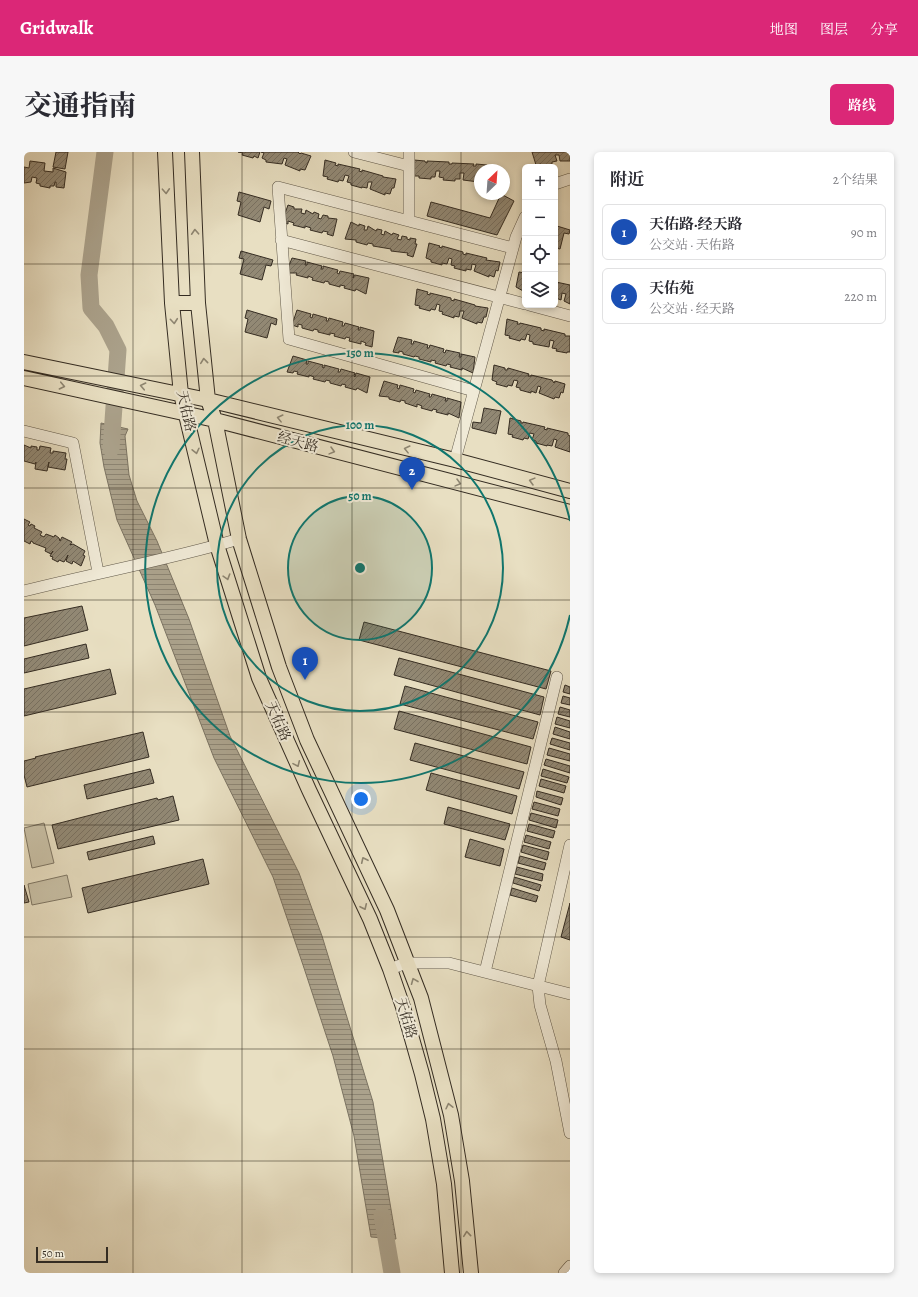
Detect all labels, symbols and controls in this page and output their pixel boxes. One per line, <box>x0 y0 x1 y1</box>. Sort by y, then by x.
text: Gridwalk <box>20 15 93 41</box>
text: 地图 <box>770 20 798 39</box>
text: 图层 <box>820 20 848 39</box>
text: 分享 <box>870 20 898 39</box>
button: 路线 <box>830 84 894 125</box>
text: 交通指南 <box>24 87 136 125</box>
north arrow <box>474 164 510 200</box>
map controls <box>522 164 558 308</box>
button: + <box>522 164 558 200</box>
text: 附近 <box>610 168 644 191</box>
text: 2个结果 <box>833 171 878 188</box>
one-way arrow <box>161 188 170 194</box>
button: − <box>522 200 558 236</box>
text: 天佑路·经天路 <box>649 214 743 234</box>
text: 1 <box>622 224 626 241</box>
text: 90 m <box>851 224 877 241</box>
one-way arrow <box>190 229 199 235</box>
button: locate <box>522 236 558 272</box>
text: 公交站 · 天佑路 <box>649 236 735 253</box>
button: layers <box>522 272 558 308</box>
text: 天佑苑 <box>649 278 694 298</box>
text: 2 <box>621 288 627 305</box>
text: 220 m <box>844 288 877 305</box>
text: 公交站 · 经天路 <box>649 300 735 317</box>
one-way arrow <box>169 318 178 324</box>
text: 150 m <box>346 345 374 361</box>
one-way arrow <box>200 358 209 364</box>
one-way arrow <box>59 382 65 390</box>
one-way arrow <box>140 383 146 391</box>
street label: 天佑路 <box>172 388 200 434</box>
one-way arrow <box>277 414 283 422</box>
text: 100 m <box>346 417 374 433</box>
street label: 经天路 <box>275 427 321 457</box>
one-way arrow <box>403 445 410 453</box>
one-way arrow <box>329 446 336 455</box>
one-way arrow <box>191 448 199 454</box>
pin: 2 <box>399 457 425 490</box>
one-way arrow <box>529 477 536 486</box>
one-way arrow <box>455 479 461 487</box>
text: 50 m <box>348 488 372 504</box>
centre of rings <box>353 561 367 575</box>
one-way arrow <box>222 574 231 581</box>
pin: 1 <box>292 647 318 680</box>
street label: 天佑路 <box>261 698 295 744</box>
one-way arrow <box>292 760 300 768</box>
your location <box>351 789 371 809</box>
one-way arrow <box>361 857 369 865</box>
one-way arrow <box>359 903 367 911</box>
one-way arrow <box>410 977 418 984</box>
street label: 天佑路 <box>391 995 421 1041</box>
one-way arrow <box>445 1102 453 1109</box>
one-way arrow <box>463 1231 472 1237</box>
scale bar <box>36 1245 108 1264</box>
text: 50 m <box>42 1246 64 1261</box>

